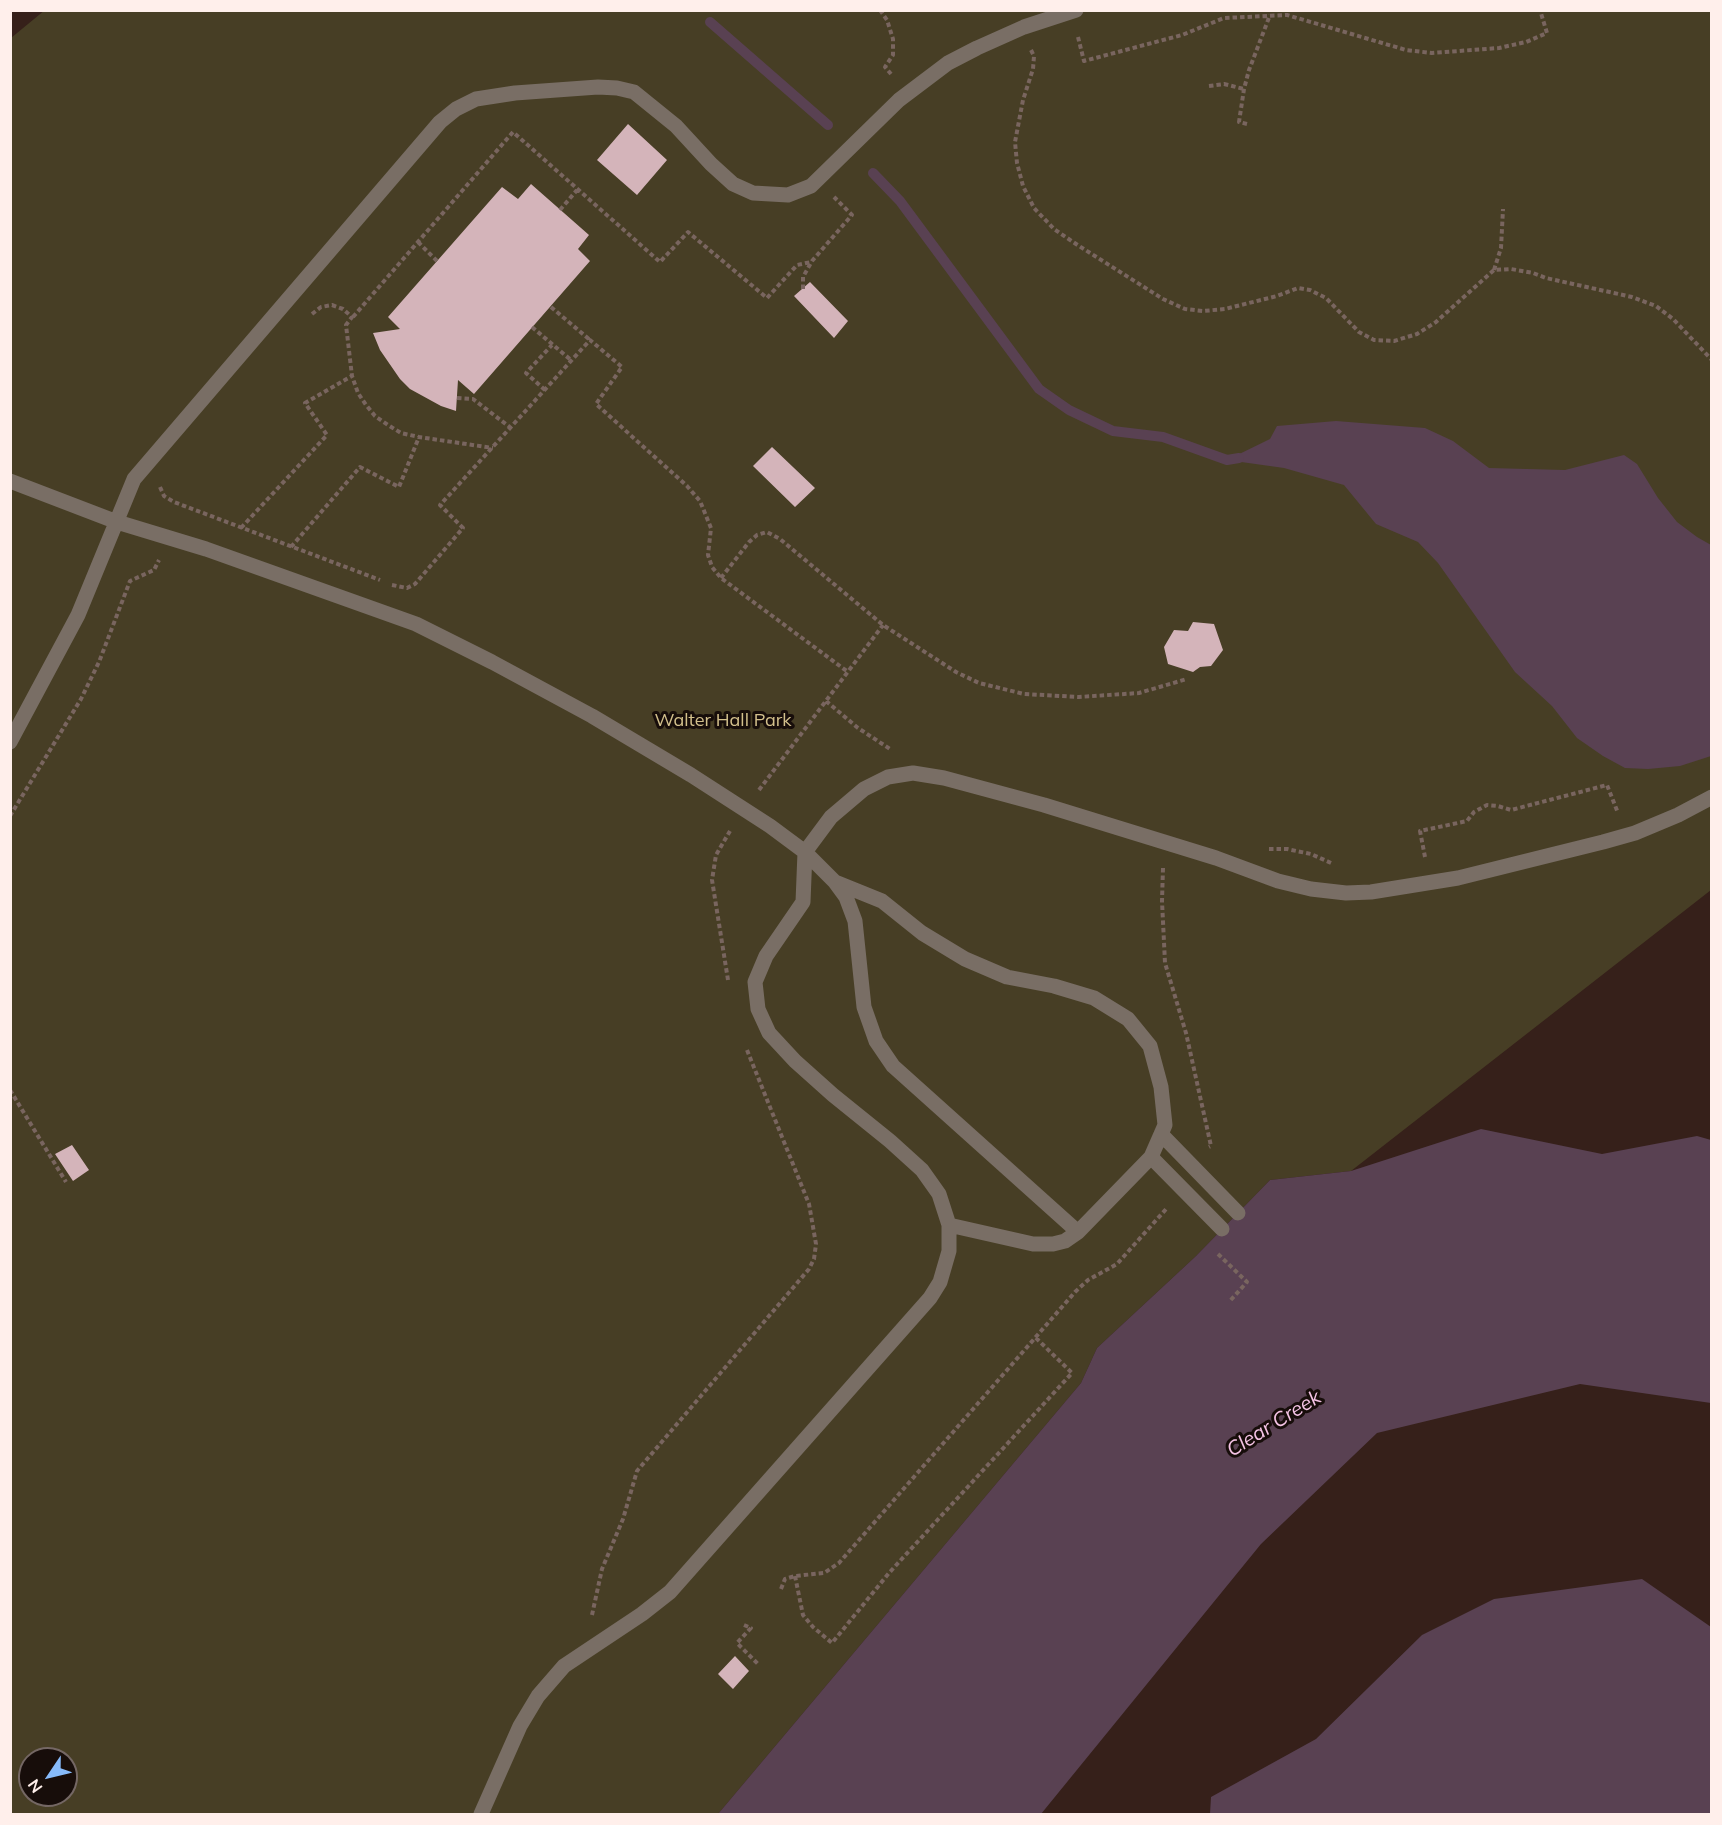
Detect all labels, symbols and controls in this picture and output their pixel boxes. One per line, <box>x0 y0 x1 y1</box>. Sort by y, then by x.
park label: Walter Hall Park <box>654 710 792 732</box>
water label: Clear Creek <box>1222 1386 1326 1462</box>
north arrow <box>18 1747 78 1807</box>
text: N <box>23 1775 47 1797</box>

